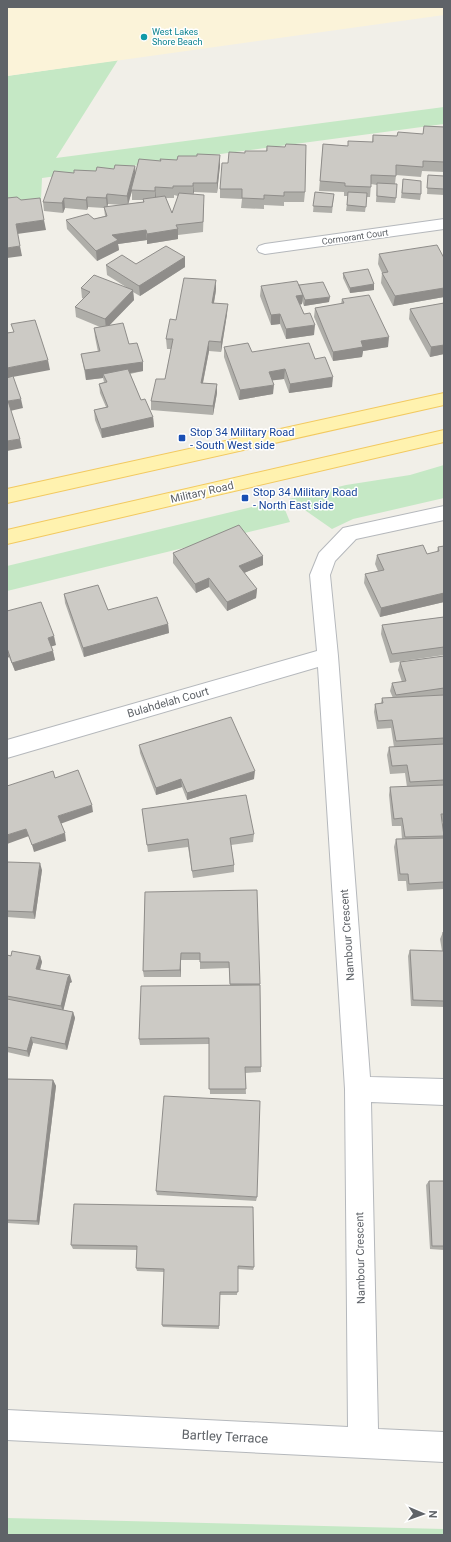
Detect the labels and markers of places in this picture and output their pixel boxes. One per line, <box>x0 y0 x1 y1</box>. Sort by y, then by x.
place label: West Lakes Shore Beach <box>152 27 202 47</box>
marker: West Lakes Shore Beach <box>139 32 149 42</box>
place label: Stop 34 Military Road - South West side <box>190 426 295 452</box>
marker: Stop 34 Military Road - South West side <box>177 433 187 443</box>
place label: Stop 34 Military Road - North East side <box>253 486 358 512</box>
marker: Stop 34 Military Road - North East side <box>240 493 250 503</box>

